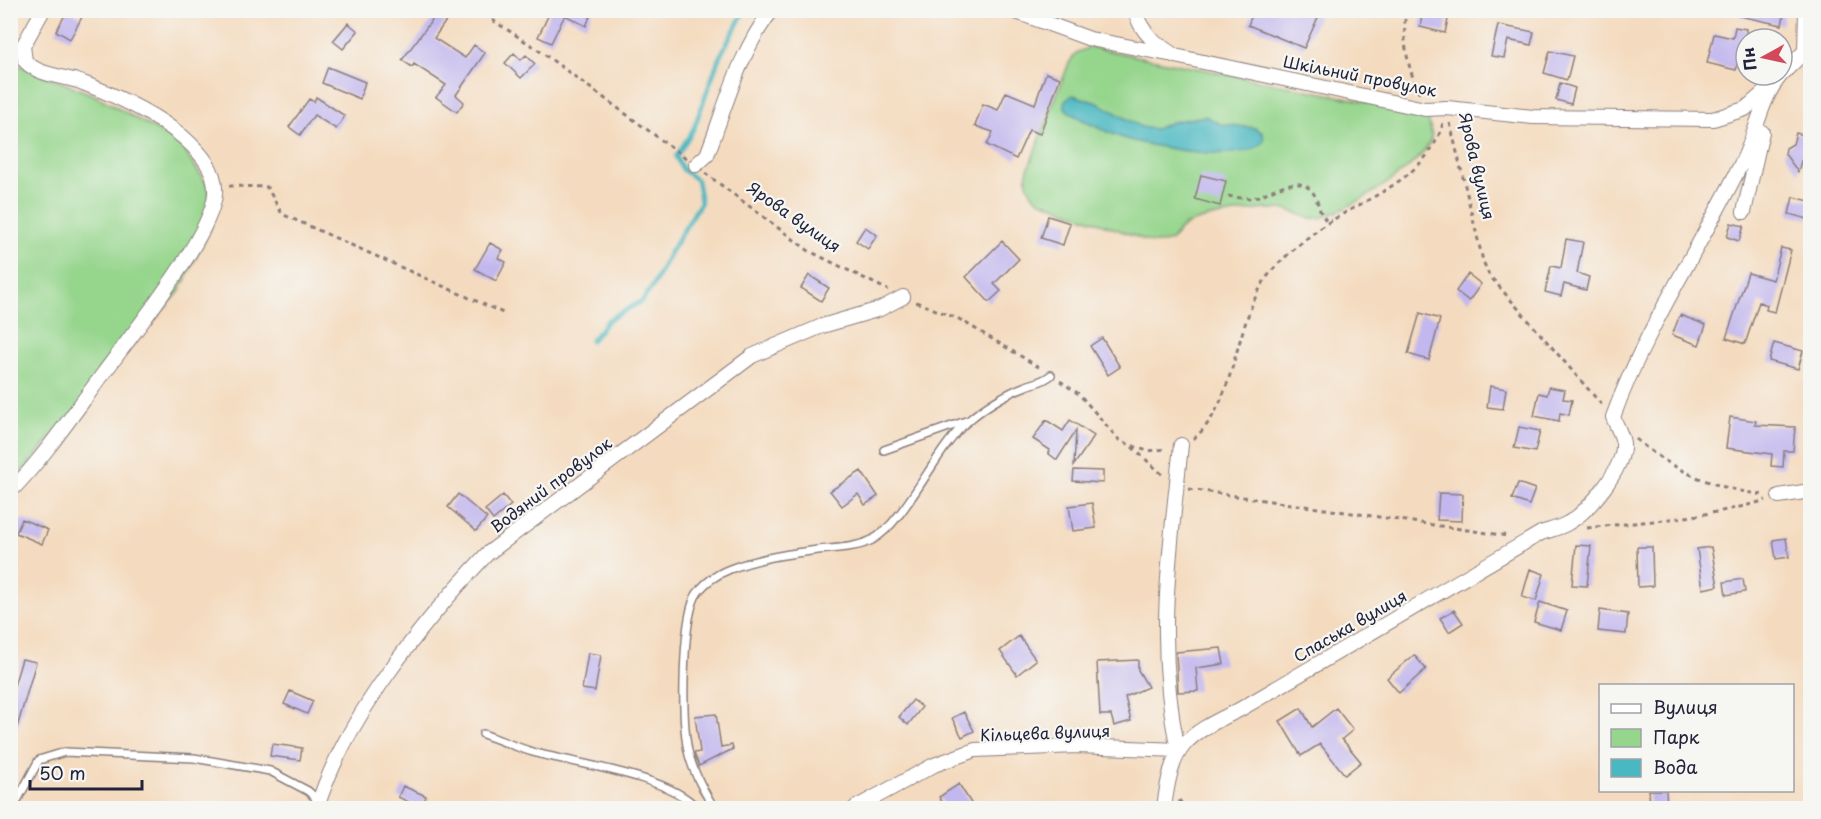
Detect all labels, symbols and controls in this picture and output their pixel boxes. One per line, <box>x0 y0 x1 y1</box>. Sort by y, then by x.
north arrow <box>1734 27 1794 87</box>
text: Пн <box>1735 46 1762 72</box>
street label: Шкільний провулок <box>1281 48 1439 102</box>
street label: Ярова вулиця <box>1454 110 1502 222</box>
street label: Ярова вулиця <box>743 175 846 257</box>
street label: Водяний провулок <box>485 430 616 538</box>
street label: Спаська вулиця <box>1288 583 1411 667</box>
legend <box>1599 684 1794 792</box>
text: Вулиця <box>1653 693 1718 720</box>
street label: Кільцева вулиця <box>979 718 1111 746</box>
text: Парк <box>1653 723 1700 750</box>
scale bar <box>30 753 142 791</box>
text: Вода <box>1653 753 1698 780</box>
text: 50 m <box>39 759 86 786</box>

